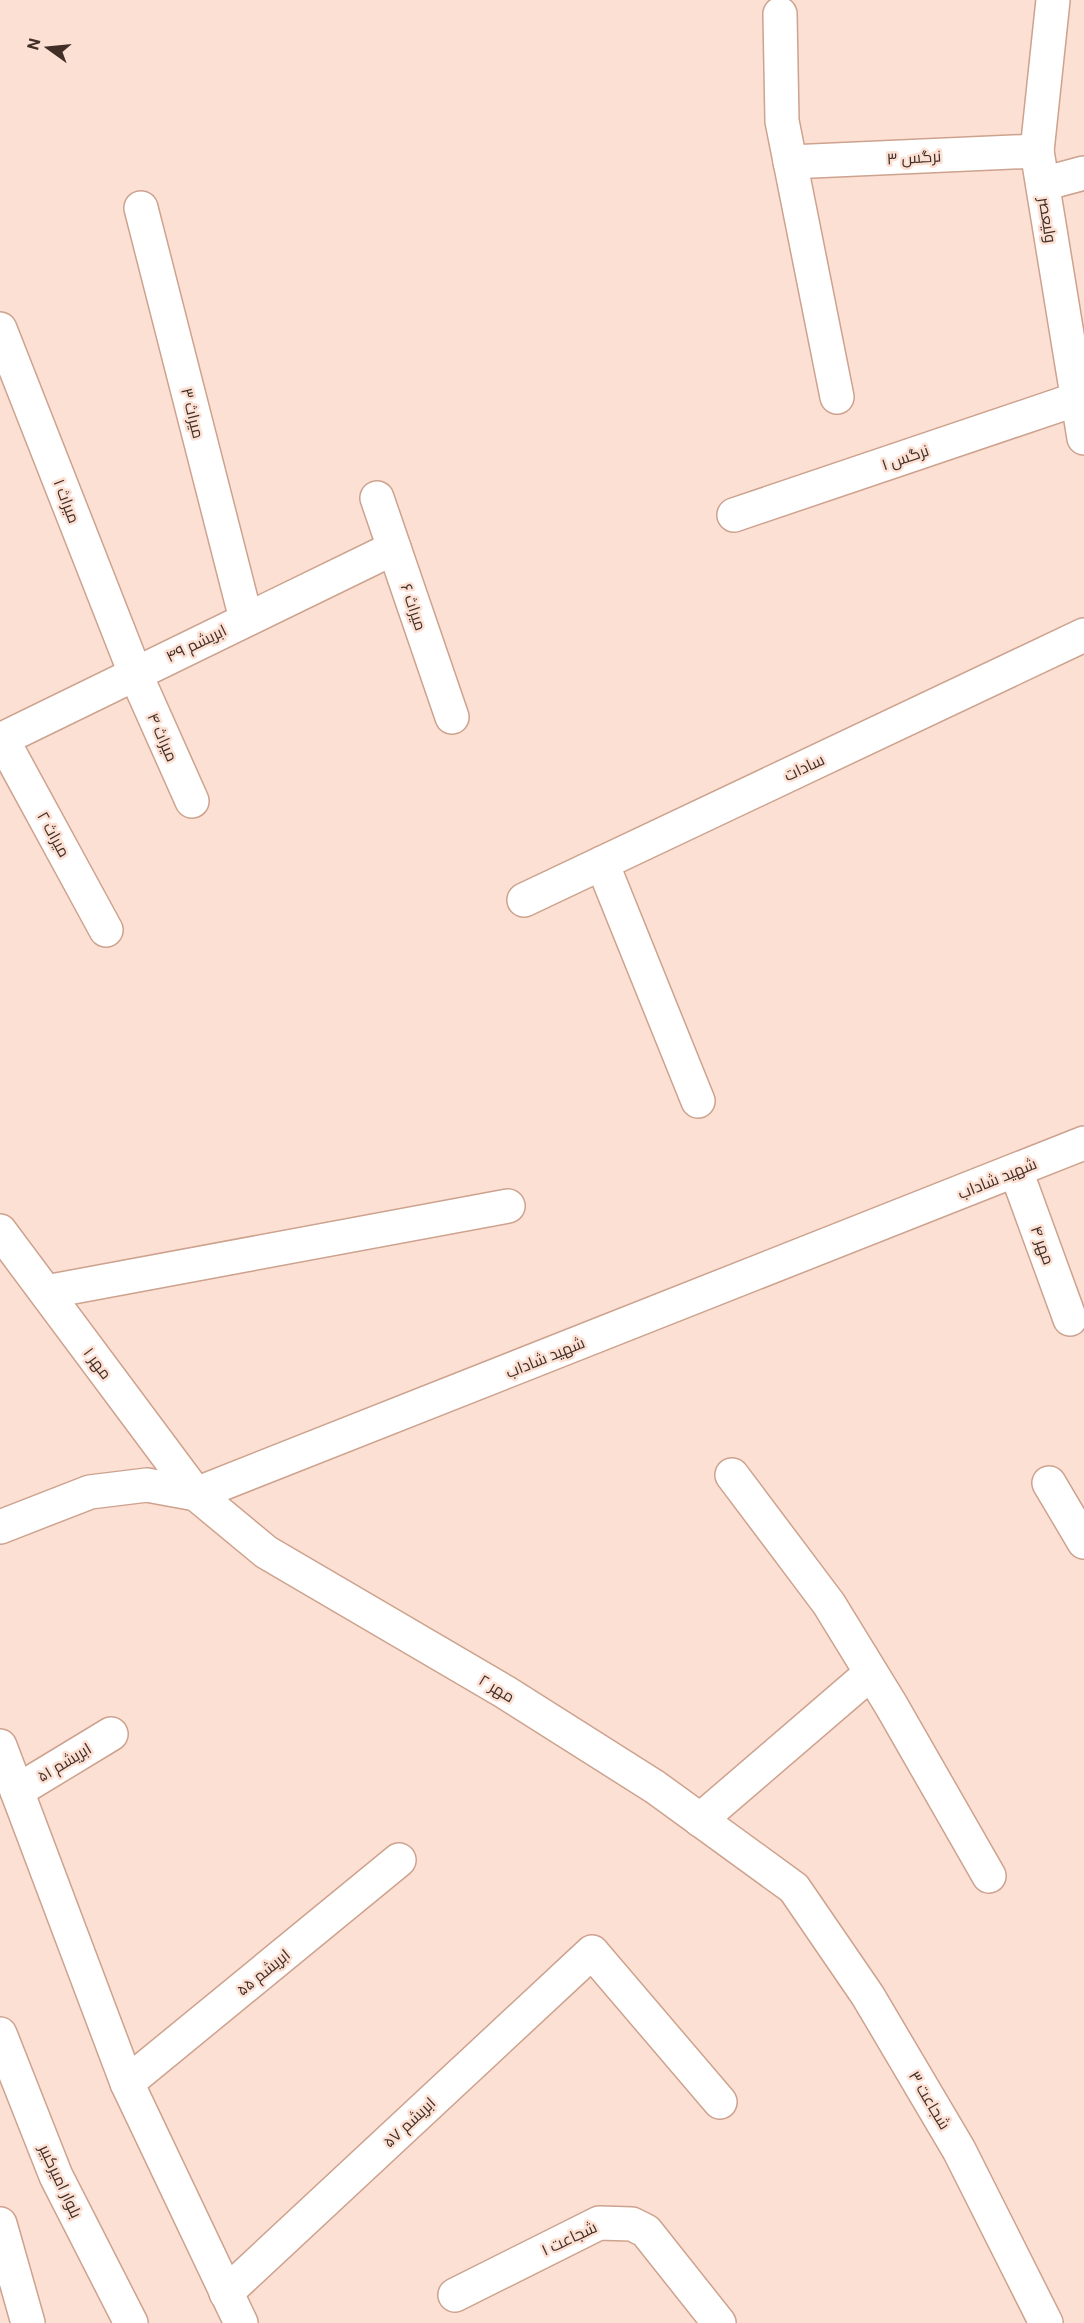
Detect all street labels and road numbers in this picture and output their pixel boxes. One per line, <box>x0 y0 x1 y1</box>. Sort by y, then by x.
street label: نرگس ۳ <box>886 147 942 169</box>
street label: ولیعصر <box>1034 195 1060 244</box>
street label: میراث ۳ <box>177 386 208 440</box>
street label: نرگس ۱ <box>879 441 932 475</box>
street label: میراث ۱ <box>49 476 84 526</box>
street label: میراث ۶ <box>397 581 430 633</box>
street label: ابریشم ۴۹ <box>163 621 230 668</box>
street label: میراث ۴ <box>143 710 182 765</box>
street label: سادات <box>781 750 828 785</box>
street label: میراث ۲ <box>33 808 74 860</box>
street label: شهید شاداب <box>955 1154 1040 1204</box>
street label: مهر ۴ <box>1026 1223 1058 1268</box>
street label: شهید شاداب <box>503 1333 588 1383</box>
street label: مهر ۱ <box>79 1344 116 1383</box>
street label: مهر ۲ <box>475 1670 518 1707</box>
street label: ابریشم ۵۱ <box>34 1739 96 1788</box>
street label: ابریشم ۵۵ <box>233 1945 295 2001</box>
street label: شجاعت ۳ <box>905 2068 954 2133</box>
street label: ابریشم ۵۷ <box>379 2093 441 2153</box>
street label: بلوار امیرکبیر <box>35 2140 86 2221</box>
street label: شجاعت ۱ <box>538 2217 600 2260</box>

